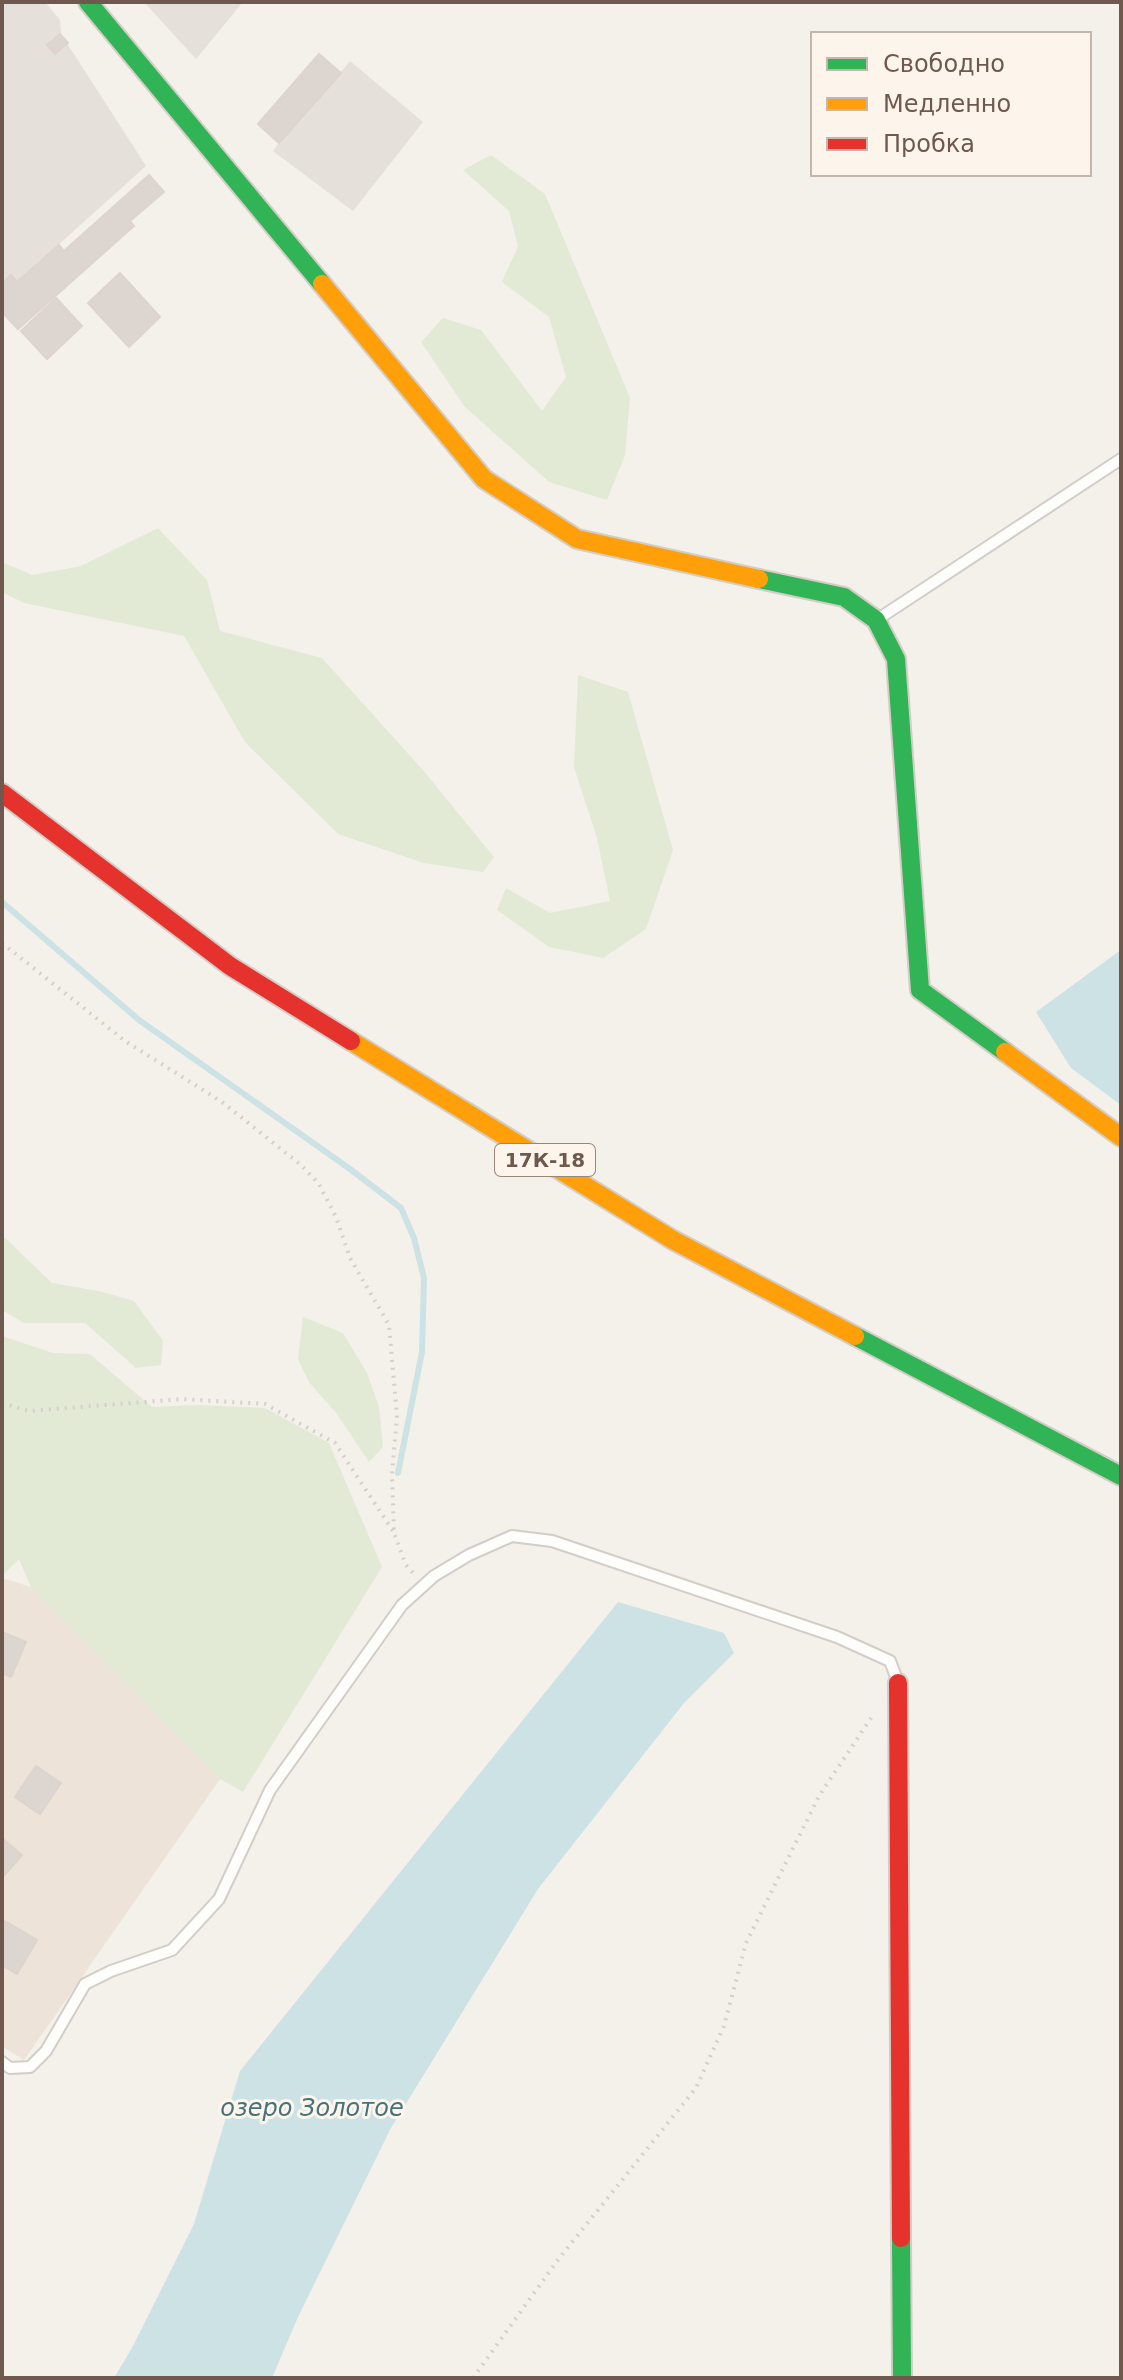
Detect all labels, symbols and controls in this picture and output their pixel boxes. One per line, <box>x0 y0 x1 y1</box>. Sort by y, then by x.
legend <box>811 32 1091 176</box>
text: Свободно <box>883 50 1005 78</box>
text: Медленно <box>883 90 1011 118</box>
text: Пробка <box>883 130 975 158</box>
road number: 17К-18 <box>495 1144 595 1176</box>
water label: озеро Золотое <box>220 2094 404 2122</box>

